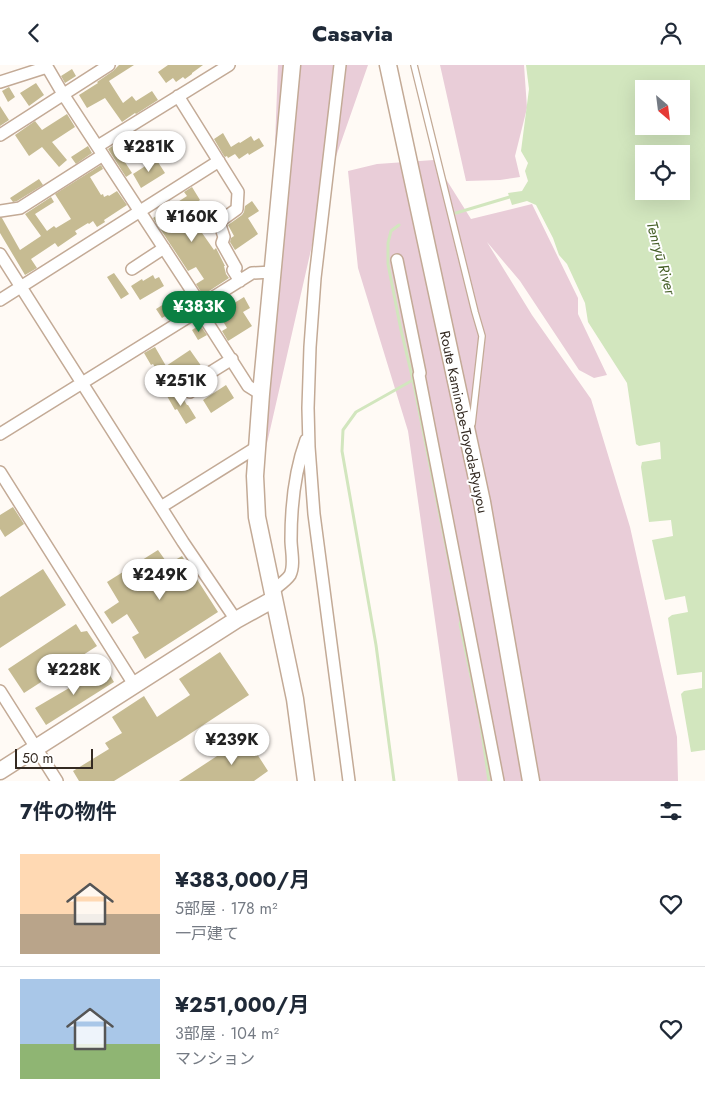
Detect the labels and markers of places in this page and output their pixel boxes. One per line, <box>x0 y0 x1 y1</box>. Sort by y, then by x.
pin: ¥281K <box>114 131 184 173</box>
pin: ¥160K <box>157 201 227 243</box>
pin: ¥383K <box>164 291 234 333</box>
pin: ¥251K <box>146 365 216 407</box>
pin: ¥249K <box>125 559 195 601</box>
pin: ¥228K <box>39 653 109 696</box>
pin: ¥239K <box>197 723 267 766</box>

